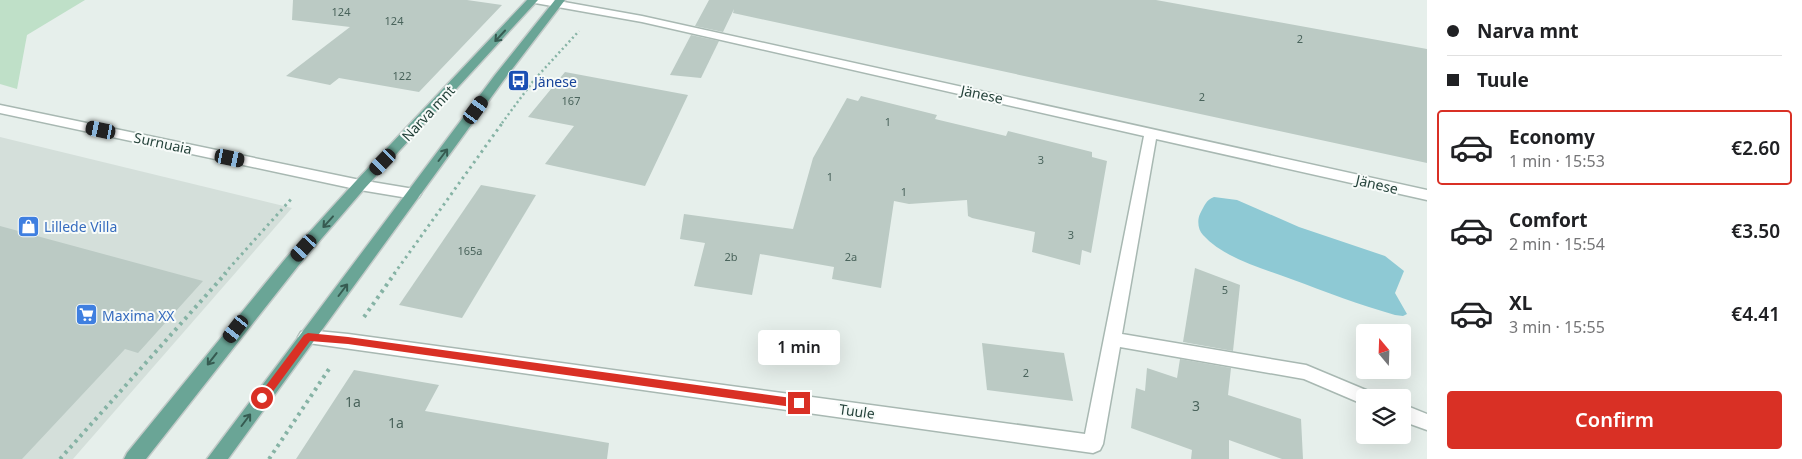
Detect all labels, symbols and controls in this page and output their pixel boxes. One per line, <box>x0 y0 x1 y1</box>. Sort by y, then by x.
house number: 124 <box>332 4 351 19</box>
house number: 124 <box>385 13 404 28</box>
text: Narva mnt <box>1477 18 1579 44</box>
one-way arrow <box>494 29 506 42</box>
house number: 2 <box>1297 31 1303 46</box>
text: Tuule <box>1477 67 1529 93</box>
house number: 122 <box>393 68 411 83</box>
bus stop icon: Jänese <box>506 69 530 93</box>
place label: Jänese <box>532 72 577 91</box>
street label: Jänese <box>957 80 1005 108</box>
street label: Narva mnt <box>397 81 459 145</box>
house number: 2 <box>1199 89 1205 104</box>
car <box>461 93 490 127</box>
house number: 167 <box>562 93 580 108</box>
house number: 1 <box>885 114 891 129</box>
car <box>84 120 117 140</box>
text: Economy <box>1509 124 1595 150</box>
icon: car <box>1449 125 1494 170</box>
street label: Surnuaia <box>132 128 194 158</box>
text: €2.60 <box>1731 135 1780 161</box>
car <box>367 146 398 178</box>
car <box>213 148 246 168</box>
one-way arrow <box>438 148 448 162</box>
text: 1 min · 15:53 <box>1509 150 1605 172</box>
house number: 3 <box>1038 152 1044 167</box>
house number: 1 <box>827 169 833 184</box>
street label: Jänese <box>1352 169 1400 198</box>
house number: 1 <box>901 184 907 199</box>
text: Comfort <box>1509 207 1588 233</box>
icon: car <box>1449 208 1494 253</box>
shop icon: Lillede Villa <box>16 214 40 238</box>
one-way arrow <box>322 215 334 228</box>
place label: Lillede Villa <box>44 217 117 236</box>
text: €3.50 <box>1731 218 1780 244</box>
house number: 3 <box>1068 227 1074 242</box>
car <box>288 232 319 264</box>
text: 2 min · 15:54 <box>1509 233 1605 255</box>
house number: 165a <box>457 243 483 258</box>
house number: 2b <box>724 249 738 264</box>
house number: 2a <box>845 249 857 264</box>
house number: 5 <box>1222 282 1228 297</box>
one-way arrow <box>338 283 348 297</box>
text: XL <box>1509 290 1532 316</box>
icon: car <box>1449 291 1494 336</box>
text: €4.41 <box>1731 301 1780 327</box>
supermarket icon: Maxima XX <box>74 303 98 327</box>
place label: Maxima XX <box>102 306 175 325</box>
car <box>220 313 251 345</box>
text: 3 min · 15:55 <box>1509 316 1605 338</box>
north arrow <box>1356 324 1411 379</box>
map controls <box>1356 324 1411 444</box>
callout: 1 min <box>758 330 840 366</box>
text: 1 min <box>777 336 821 358</box>
one-way arrow <box>207 353 218 366</box>
house number: 2 <box>1023 365 1029 380</box>
route start <box>251 387 273 409</box>
button: layers <box>1356 389 1411 444</box>
button: Confirm <box>1447 391 1782 449</box>
house number: 1a <box>345 392 361 411</box>
route end <box>788 392 810 414</box>
house number: 3 <box>1192 396 1200 415</box>
street label: Tuule <box>838 399 876 423</box>
one-way arrow <box>241 413 251 427</box>
house number: 1a <box>388 413 404 432</box>

